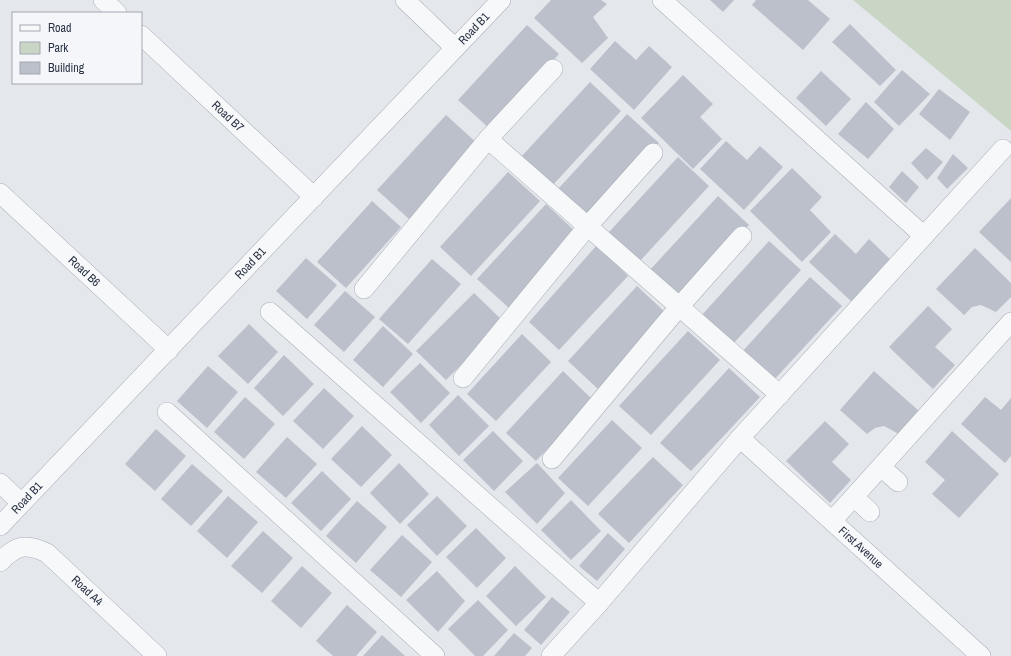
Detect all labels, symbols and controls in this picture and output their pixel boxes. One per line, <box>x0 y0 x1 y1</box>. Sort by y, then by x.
street label: Road B1 <box>455 9 493 48</box>
legend <box>12 12 142 84</box>
text: Road <box>48 20 72 36</box>
text: Park <box>48 40 68 56</box>
text: Building <box>48 60 85 76</box>
street label: Road B7 <box>208 97 248 136</box>
street label: Road B1 <box>231 243 270 283</box>
street label: Road B6 <box>65 252 104 290</box>
street label: Road B1 <box>8 478 46 517</box>
street label: First Avenue <box>835 523 887 572</box>
street label: Road A4 <box>68 572 107 610</box>

